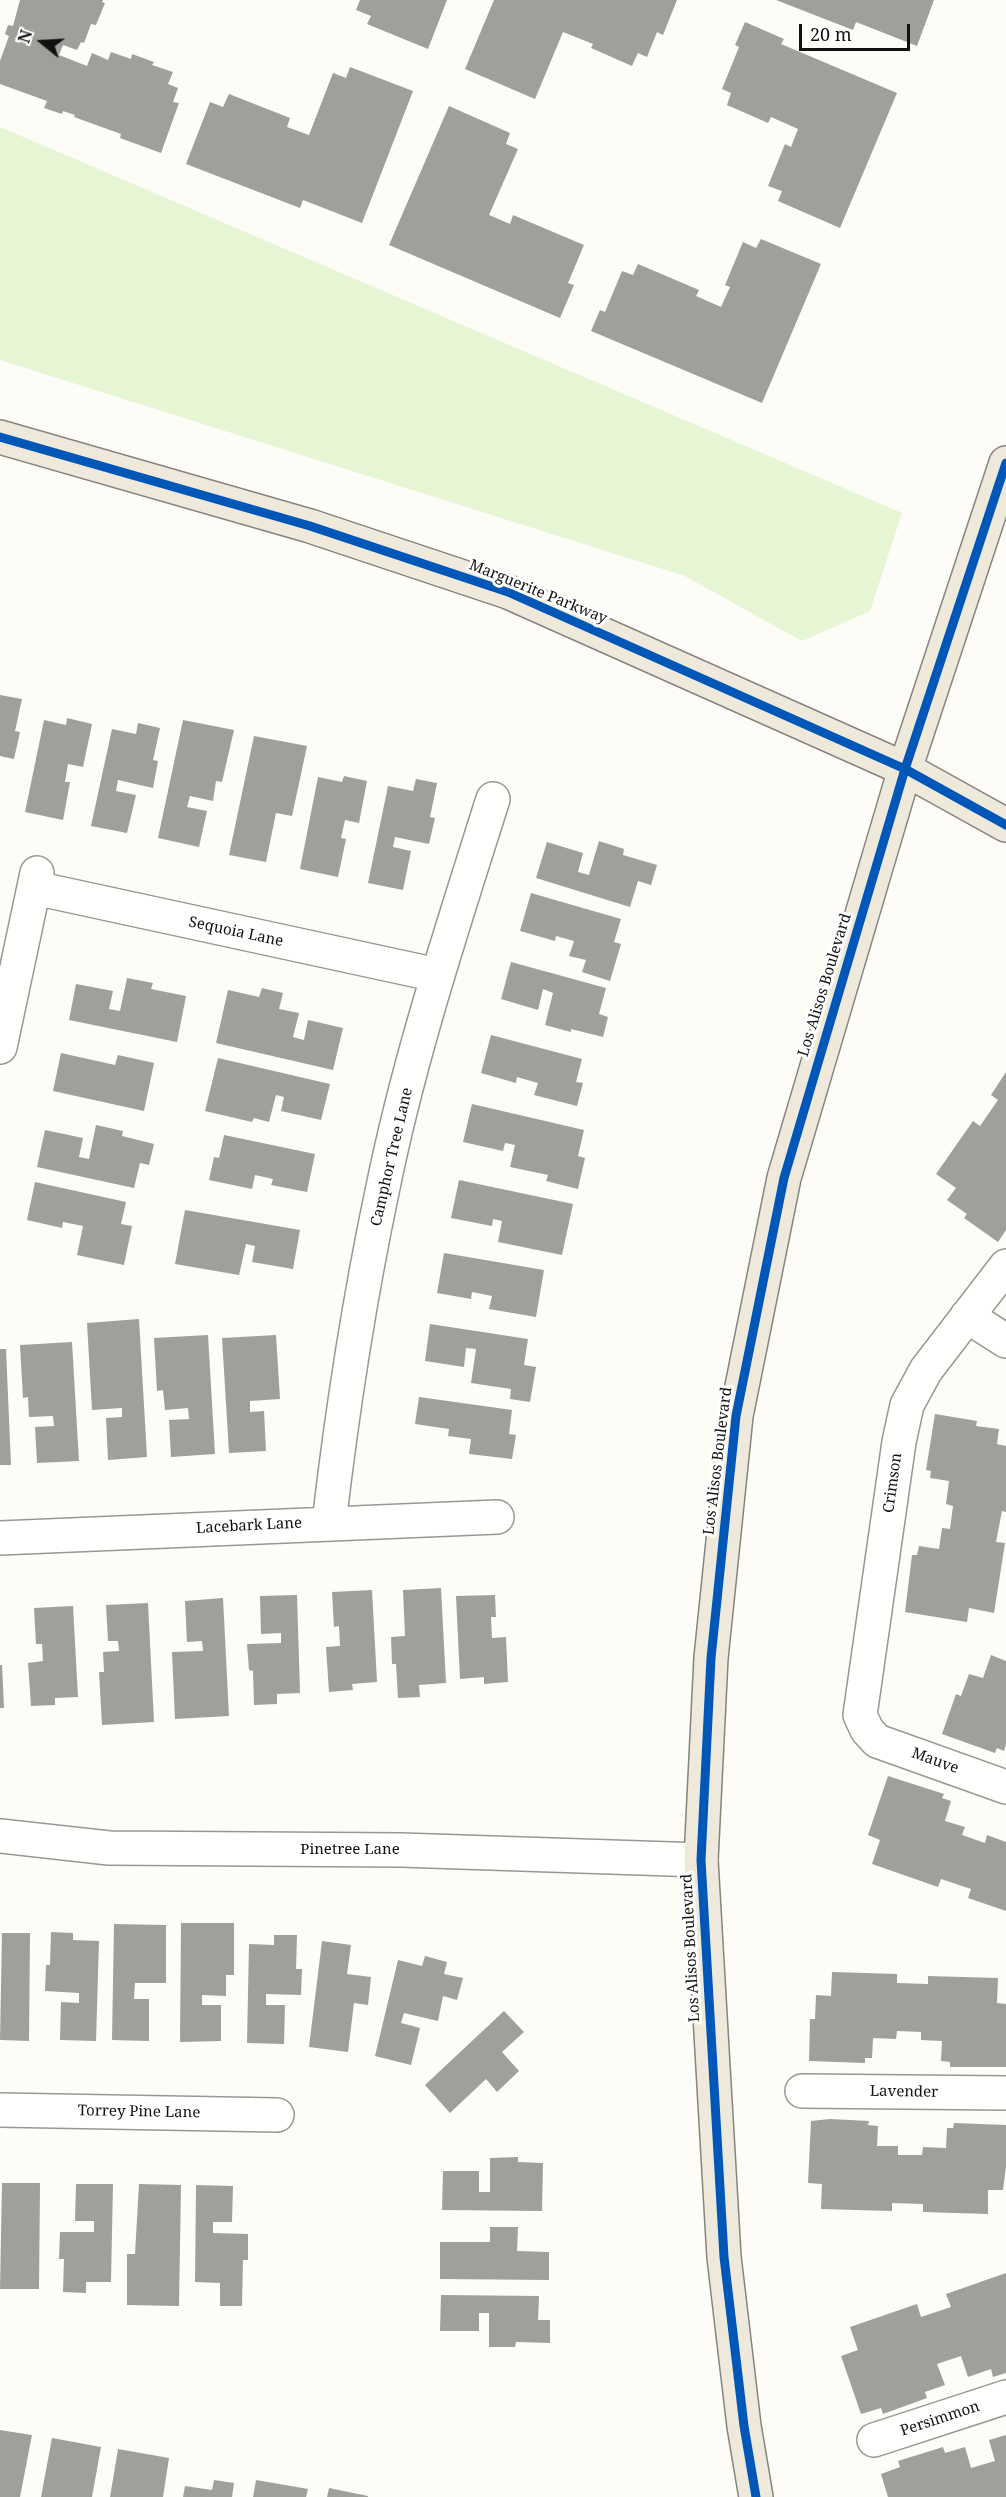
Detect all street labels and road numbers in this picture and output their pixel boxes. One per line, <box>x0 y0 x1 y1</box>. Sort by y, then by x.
street label: Marguerite Parkway <box>466 556 610 628</box>
street label: Los Alisos Boulevard <box>795 911 855 1059</box>
street label: Sequoia Lane <box>187 913 285 951</box>
street label: Camphor Tree Lane <box>367 1086 417 1228</box>
street label: Los Alisos Boulevard <box>700 1386 736 1536</box>
street label: Crimson <box>880 1452 906 1514</box>
street label: Lacebark Lane <box>196 1514 302 1538</box>
street label: Mauve <box>909 1744 961 1778</box>
street label: Pinetree Lane <box>300 1841 400 1859</box>
street label: Los Alisos Boulevard <box>678 1873 704 2023</box>
street label: Lavender <box>870 2082 938 2102</box>
street label: Torrey Pine Lane <box>78 2102 200 2122</box>
street label: Persimmon <box>898 2398 982 2440</box>

